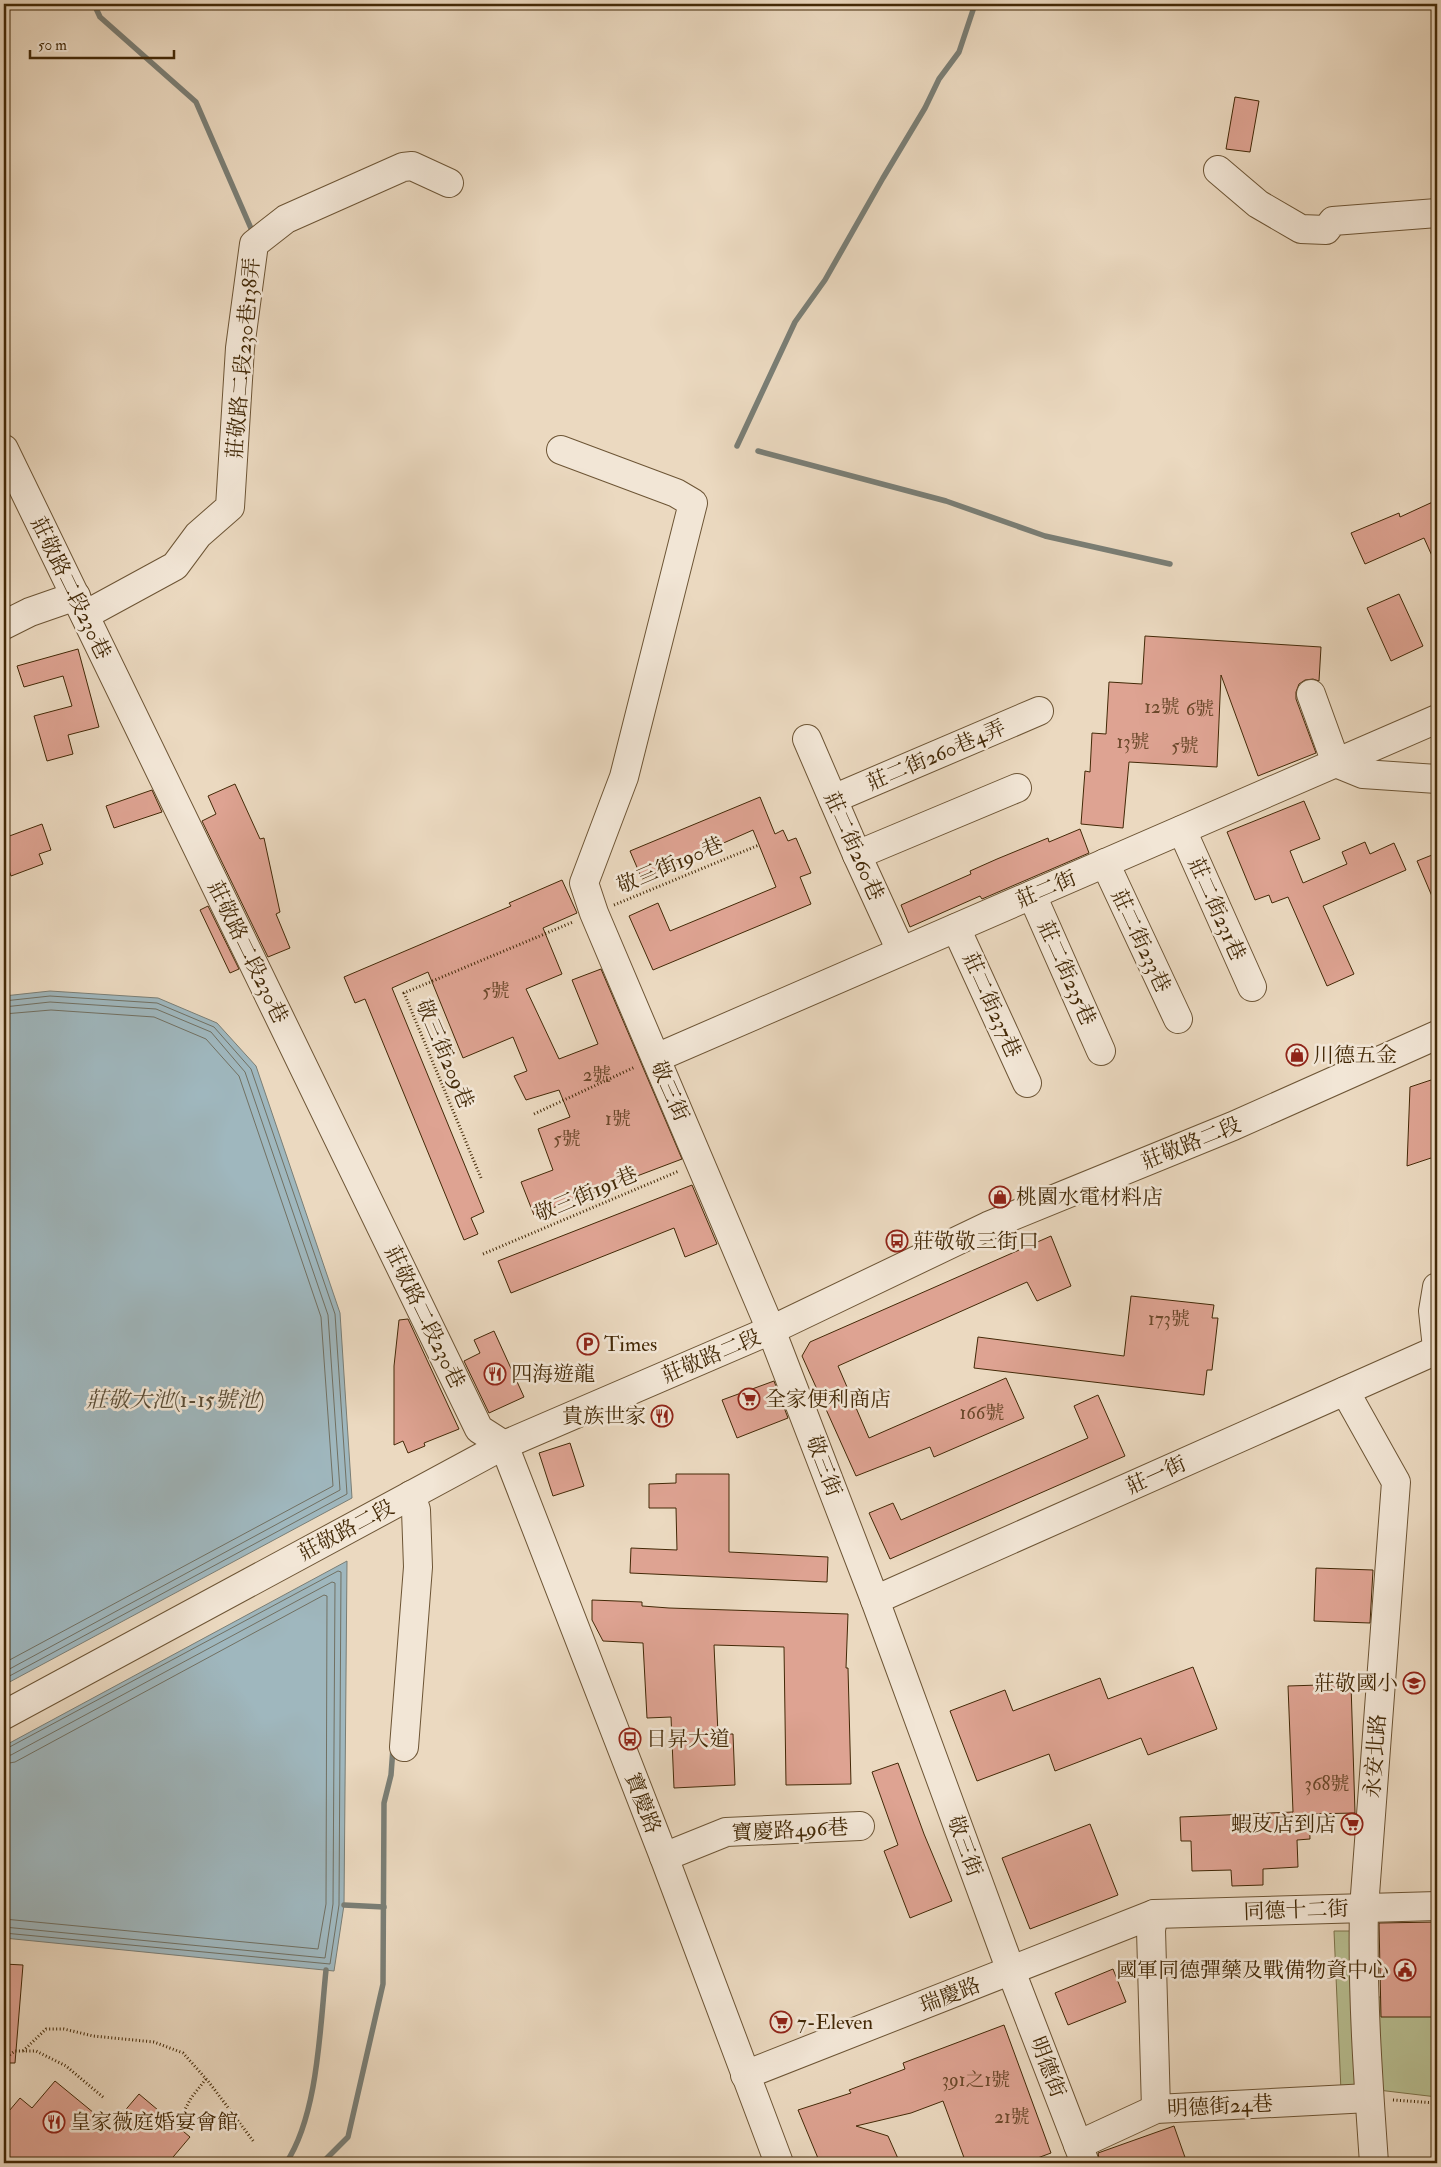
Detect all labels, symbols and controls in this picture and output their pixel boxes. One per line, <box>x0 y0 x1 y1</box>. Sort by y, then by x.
scale bar <box>30 28 174 60</box>
text: 50 m <box>38 36 67 55</box>
street label: 莊敬路二段230巷138弄 <box>221 256 266 460</box>
street label: 莊敬路二段230巷 <box>24 512 117 664</box>
house number: 12號 <box>1144 695 1180 719</box>
house number: 6號 <box>1186 697 1214 721</box>
street label: 莊二街260巷4弄 <box>863 714 1010 797</box>
house number: 13號 <box>1116 730 1150 754</box>
house number: 5號 <box>1171 734 1199 758</box>
street label: 莊二街260巷 <box>818 788 889 905</box>
street label: 敬三街190巷 <box>613 831 727 900</box>
street label: 莊二街231巷 <box>1182 853 1251 965</box>
street label: 莊二街 <box>1012 865 1080 914</box>
street label: 莊敬路二段230巷 <box>201 876 294 1028</box>
street label: 莊二街233巷 <box>1105 885 1176 997</box>
street label: 莊二街235巷 <box>1031 917 1102 1030</box>
street label: 莊二街237巷 <box>956 948 1027 1062</box>
house number: 5號 <box>482 979 510 1003</box>
street label: 敬三街209巷 <box>409 995 480 1113</box>
place label: 川德五金 <box>1313 1042 1397 1069</box>
shop icon: 川德五金 <box>1285 1043 1309 1067</box>
street label: 敬三街 <box>644 1057 695 1125</box>
house number: 2號 <box>583 1063 611 1087</box>
house number: 1號 <box>605 1107 631 1131</box>
street label: 莊敬路二段 <box>1137 1111 1245 1176</box>
house number: 5號 <box>553 1127 581 1151</box>
street label: 敬三街191巷 <box>530 1161 642 1228</box>
place label: 桃園水電材料店 <box>1016 1184 1163 1211</box>
shop icon: 桃園水電材料店 <box>988 1185 1012 1209</box>
place label: 莊敬敬三街口 <box>913 1228 1039 1255</box>
bus stop icon: 莊敬敬三街口 <box>885 1229 909 1253</box>
street label: 莊敬路二段230巷 <box>378 1241 471 1393</box>
house number: 173號 <box>1148 1307 1190 1331</box>
street label: 莊敬路二段 <box>658 1324 765 1389</box>
place label: Times <box>604 1331 657 1358</box>
parking icon: Times <box>576 1332 600 1356</box>
place label: 四海遊龍 <box>511 1361 595 1388</box>
restaurant icon: 四海遊龍 <box>483 1362 507 1386</box>
water label: 莊敬大池(1-15號池) <box>86 1386 264 1414</box>
place label: 全家便利商店 <box>765 1386 891 1413</box>
supermarket icon: 全家便利商店 <box>737 1387 761 1411</box>
house number: 166號 <box>960 1401 1004 1425</box>
place label: 貴族世家 <box>562 1403 646 1430</box>
restaurant icon: 貴族世家 <box>650 1404 674 1428</box>
street label: 敬三街 <box>800 1432 847 1500</box>
street label: 莊一街 <box>1122 1450 1190 1501</box>
street label: 莊敬路二段 <box>294 1494 399 1567</box>
place label: 莊敬國小 <box>1314 1670 1398 1697</box>
school or university icon: 莊敬國小 <box>1402 1671 1426 1695</box>
street label: 永安北路 <box>1359 1713 1392 1799</box>
place label: 日昇大道 <box>646 1726 730 1753</box>
bus stop icon: 日昇大道 <box>618 1727 642 1751</box>
street label: 寶慶路 <box>619 1769 666 1837</box>
house number: 368號 <box>1305 1772 1349 1796</box>
place label: 蝦皮店到店 <box>1231 1811 1336 1838</box>
street label: 敬三街 <box>941 1812 988 1880</box>
supermarket icon: 蝦皮店到店 <box>1340 1812 1364 1836</box>
street label: 寶慶路496巷 <box>731 1814 849 1847</box>
street label: 同德十二街 <box>1243 1895 1349 1926</box>
place label: 國軍同德彈藥及戰備物資中心 <box>1116 1957 1389 1984</box>
public building icon: 國軍同德彈藥及戰備物資中心 <box>1393 1958 1417 1982</box>
street label: 瑞慶路 <box>916 1972 984 2019</box>
place label: 7-Eleven <box>797 2009 873 2036</box>
supermarket icon: 7-Eleven <box>769 2010 793 2034</box>
street label: 明德街 <box>1024 2033 1071 2101</box>
house number: 391之1號 <box>942 2068 1010 2092</box>
street label: 明德街24巷 <box>1166 2090 1274 2123</box>
house number: 21號 <box>994 2105 1030 2129</box>
place label: 皇家薇庭婚宴會館 <box>70 2109 238 2136</box>
restaurant icon: 皇家薇庭婚宴會館 <box>42 2110 66 2134</box>

